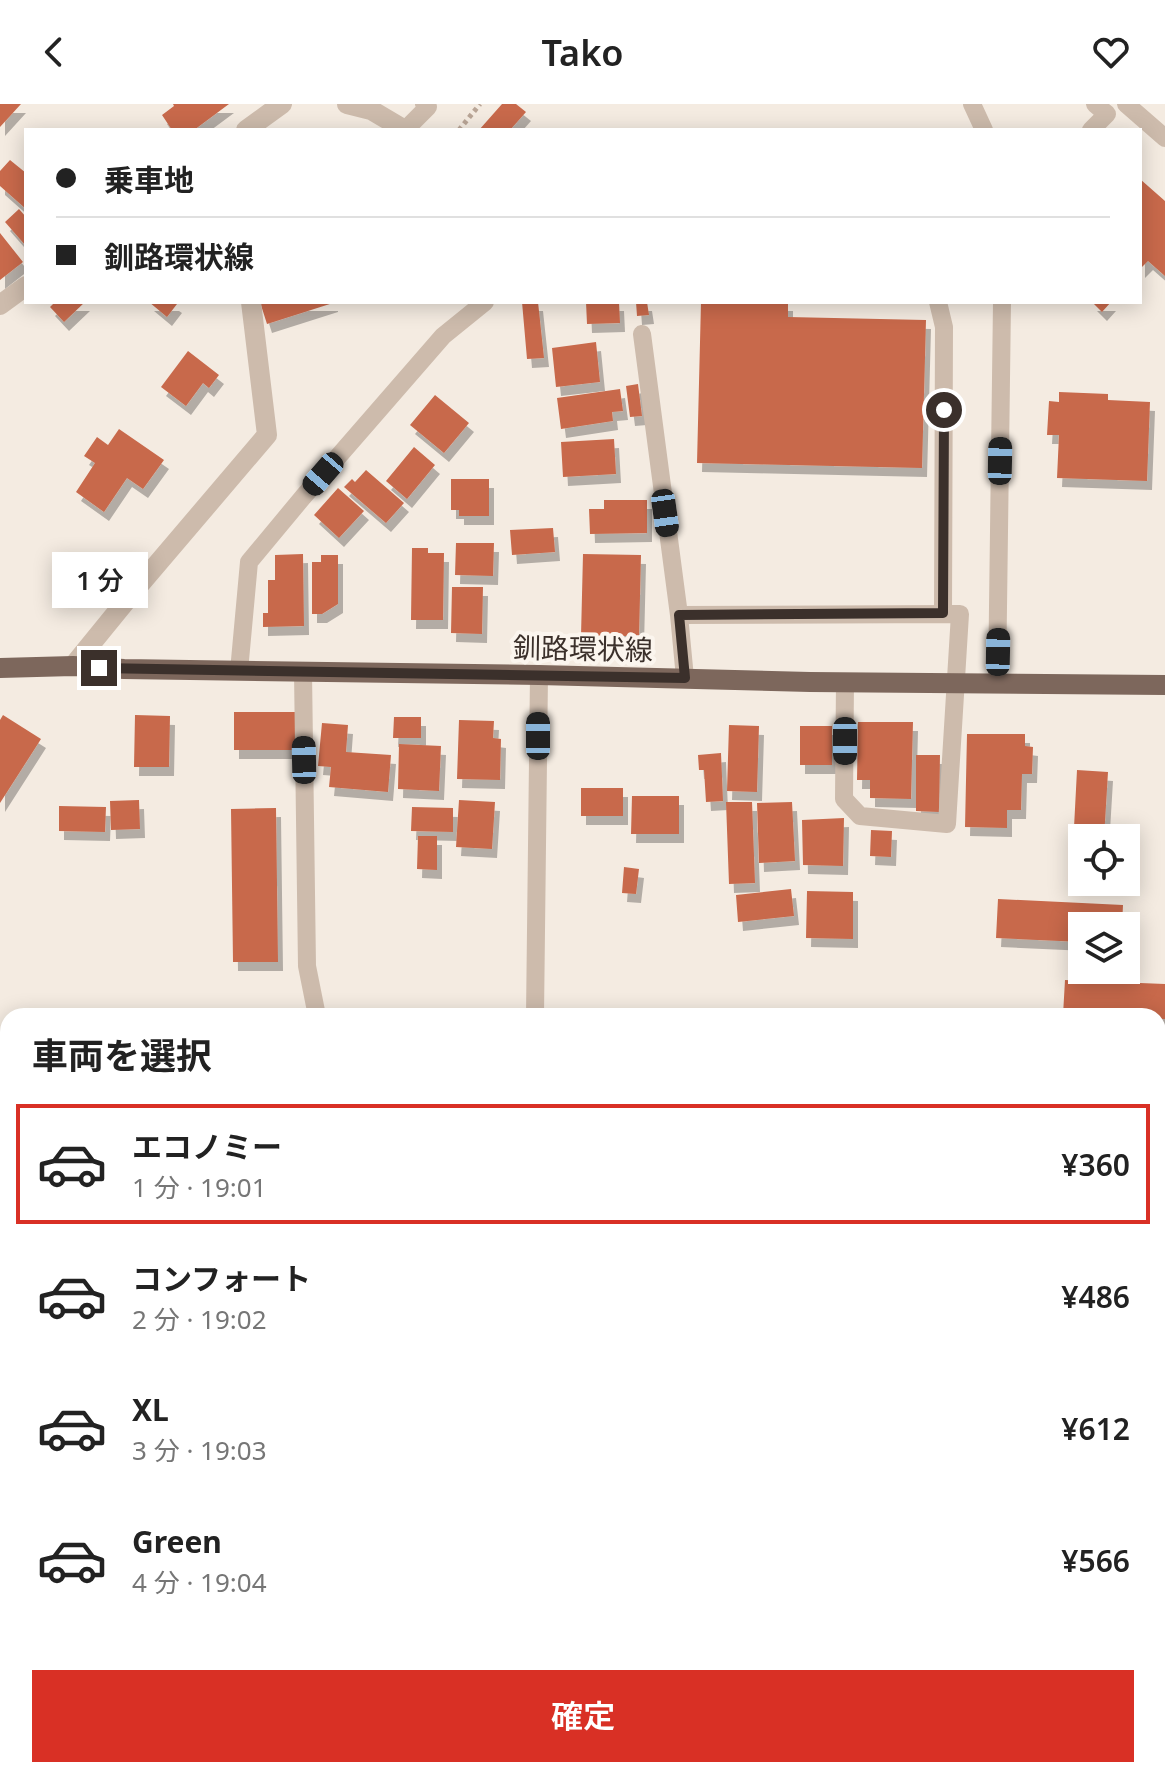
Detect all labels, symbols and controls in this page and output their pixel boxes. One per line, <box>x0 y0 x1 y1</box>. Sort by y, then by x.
text: Tako <box>541 28 624 77</box>
icon: back <box>32 30 76 74</box>
icon: heart <box>1089 30 1133 74</box>
text: 乗車地 <box>104 159 194 200</box>
text: 釧路環状線 <box>104 236 254 277</box>
route start <box>926 392 962 428</box>
car <box>988 437 1012 485</box>
car <box>298 448 348 500</box>
car <box>650 488 680 538</box>
callout: 1 分 <box>51 552 147 608</box>
text: 1 分 <box>76 562 124 598</box>
street label: 釧路環状線 <box>513 628 653 668</box>
car <box>986 628 1010 676</box>
route end <box>81 650 117 686</box>
car <box>526 712 550 760</box>
car <box>833 717 857 765</box>
car <box>292 736 316 784</box>
map controls <box>1068 824 1140 984</box>
button: locate <box>1068 824 1140 896</box>
button: layers <box>1068 912 1140 984</box>
text: 車両を選択 <box>32 1031 212 1080</box>
text: エコノミー <box>132 1126 282 1167</box>
icon: car <box>36 1128 108 1200</box>
text: ¥360 <box>1061 1144 1130 1185</box>
text: 1 分 · 19:01 <box>132 1169 267 1205</box>
text: コンフォート <box>132 1258 311 1299</box>
icon: car <box>36 1260 108 1332</box>
text: ¥486 <box>1061 1276 1130 1317</box>
text: 2 分 · 19:02 <box>132 1301 267 1337</box>
text: XL <box>132 1389 169 1430</box>
icon: car <box>36 1392 108 1464</box>
text: ¥612 <box>1061 1408 1130 1449</box>
text: 3 分 · 19:03 <box>132 1432 267 1468</box>
text: Green <box>132 1521 222 1562</box>
icon: car <box>36 1524 108 1596</box>
text: ¥566 <box>1061 1540 1130 1581</box>
text: 4 分 · 19:04 <box>132 1564 267 1600</box>
button: 確定 <box>32 1670 1134 1762</box>

